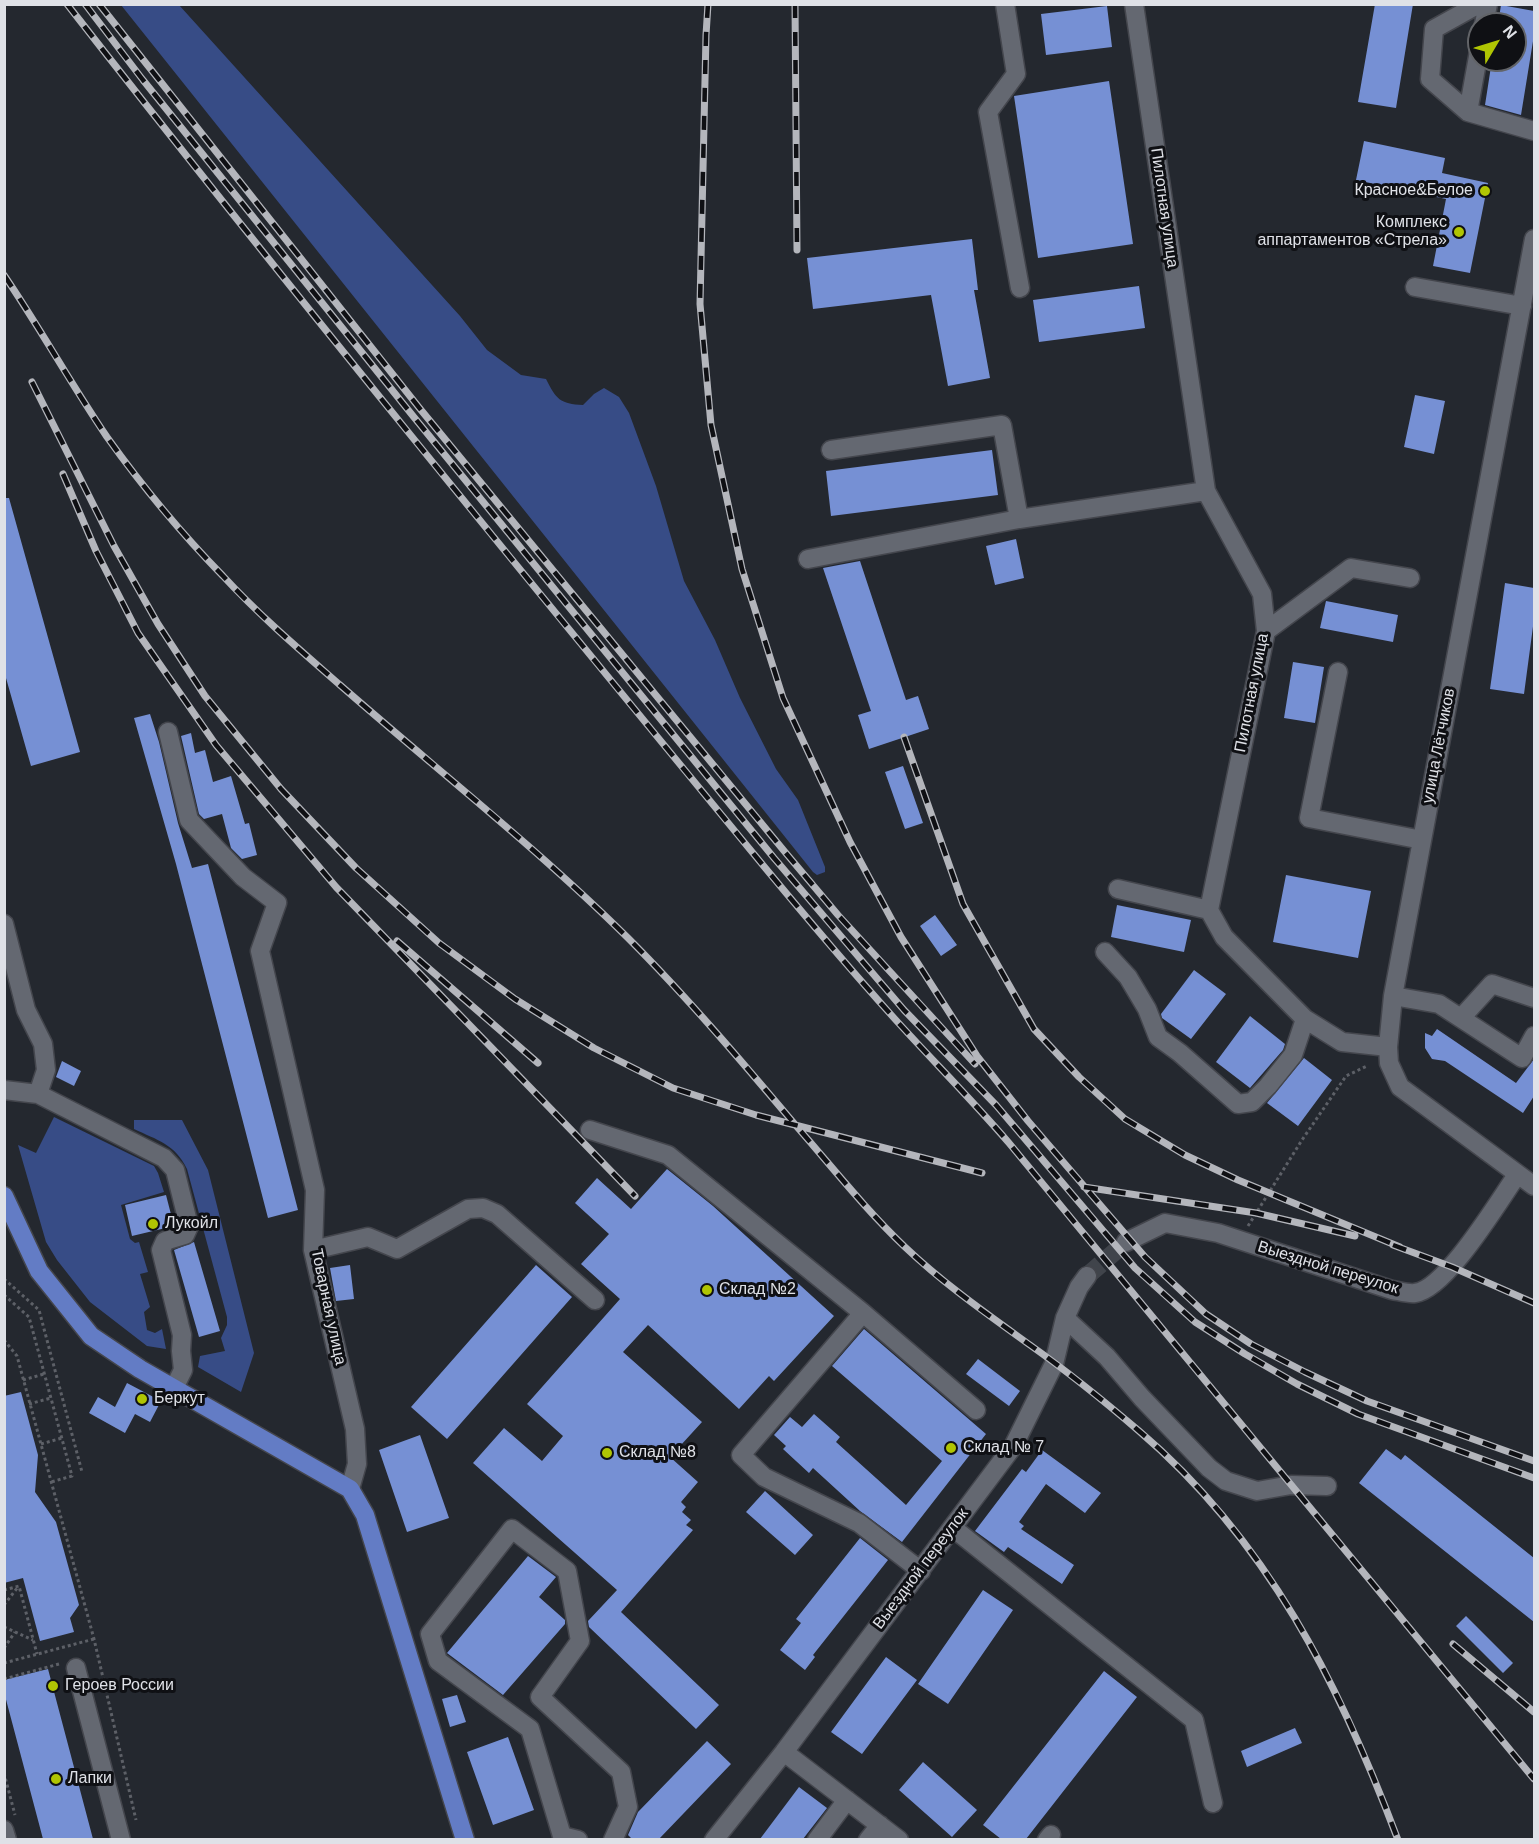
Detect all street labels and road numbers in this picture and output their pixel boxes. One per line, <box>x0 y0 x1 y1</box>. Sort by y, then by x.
street label: Пилотная улица <box>1146 147 1182 269</box>
street label: Пилотная улица <box>1231 632 1273 754</box>
street label: улица Лётчиков <box>1418 687 1460 805</box>
street label: Выездной переулок <box>1255 1237 1401 1299</box>
street label: Товарная улица <box>306 1247 350 1367</box>
street label: Выездной переулок <box>869 1505 973 1633</box>

